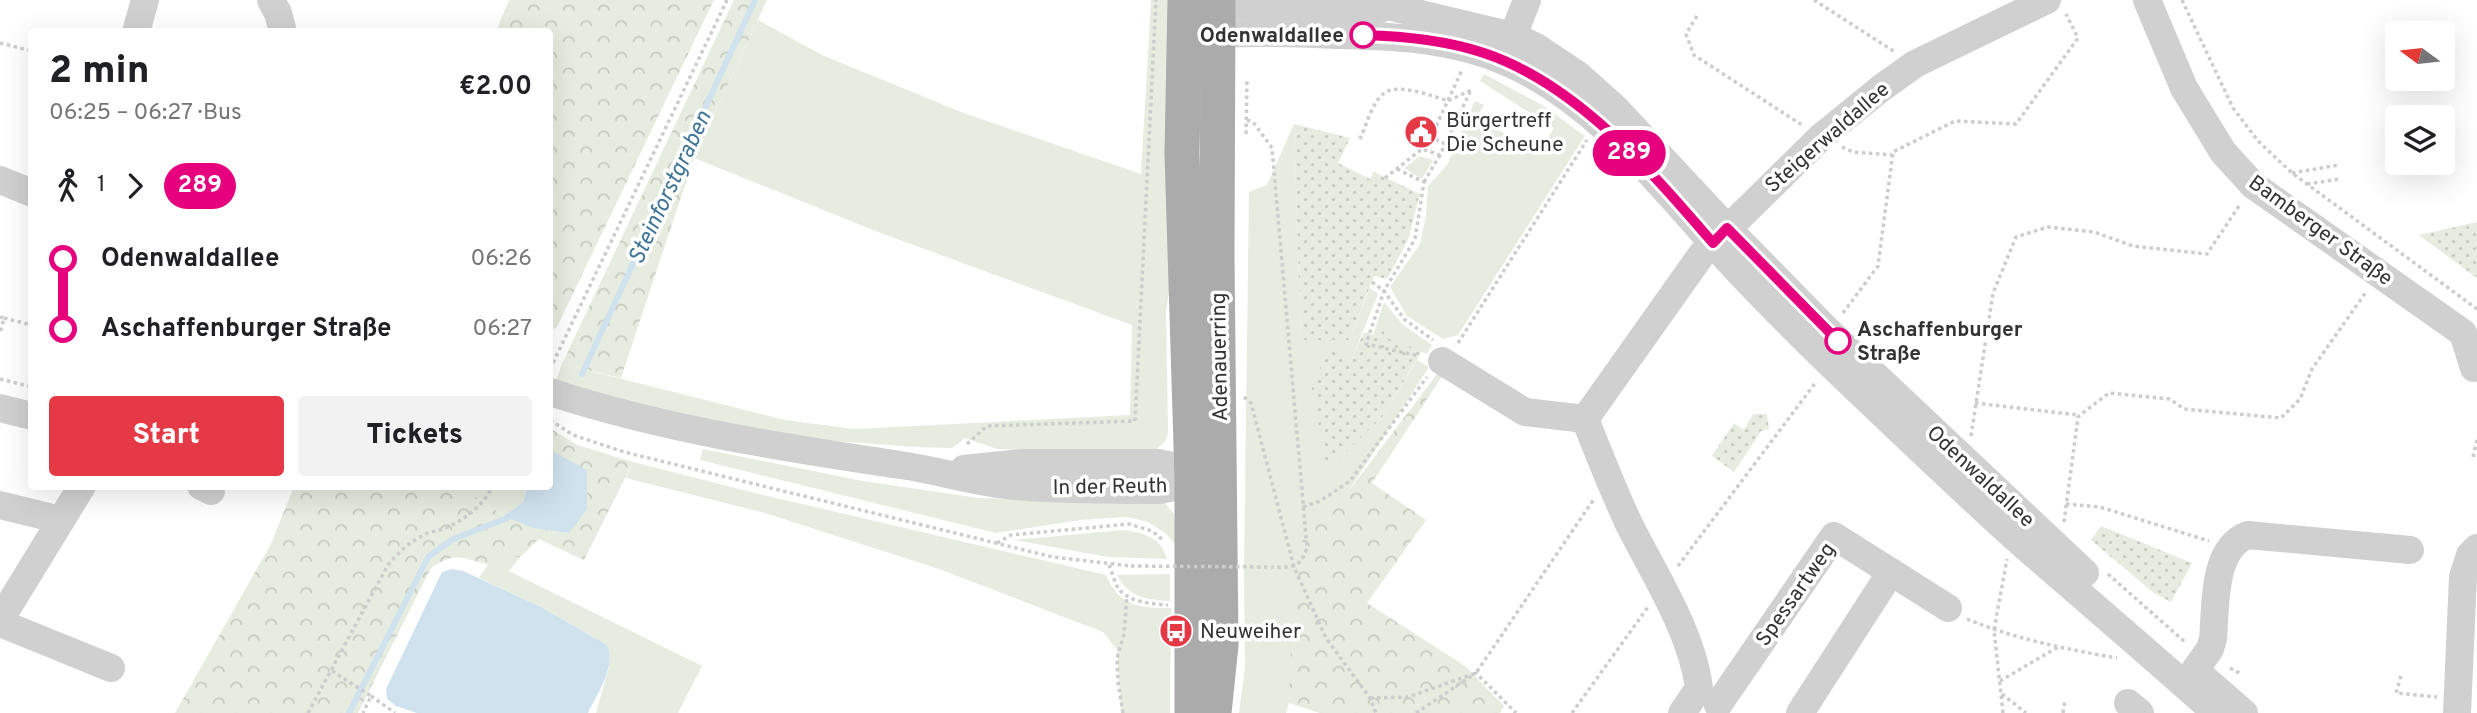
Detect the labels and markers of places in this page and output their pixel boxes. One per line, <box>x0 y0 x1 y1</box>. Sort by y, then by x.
marker: Odenwaldallee <box>1350 22 1376 48</box>
place label: Odenwaldallee <box>1200 23 1344 50</box>
place label: Bürgertreff Die Scheune <box>1446 108 1563 159</box>
public building icon: Bürgertreff Die Scheune <box>1402 113 1440 151</box>
place label: Aschaffenburger Straße <box>1857 317 2023 368</box>
marker: Aschaffenburger Straße <box>1825 328 1851 354</box>
bus stop icon: Neuweiher <box>1157 612 1195 650</box>
place label: Neuweiher <box>1200 619 1301 646</box>

